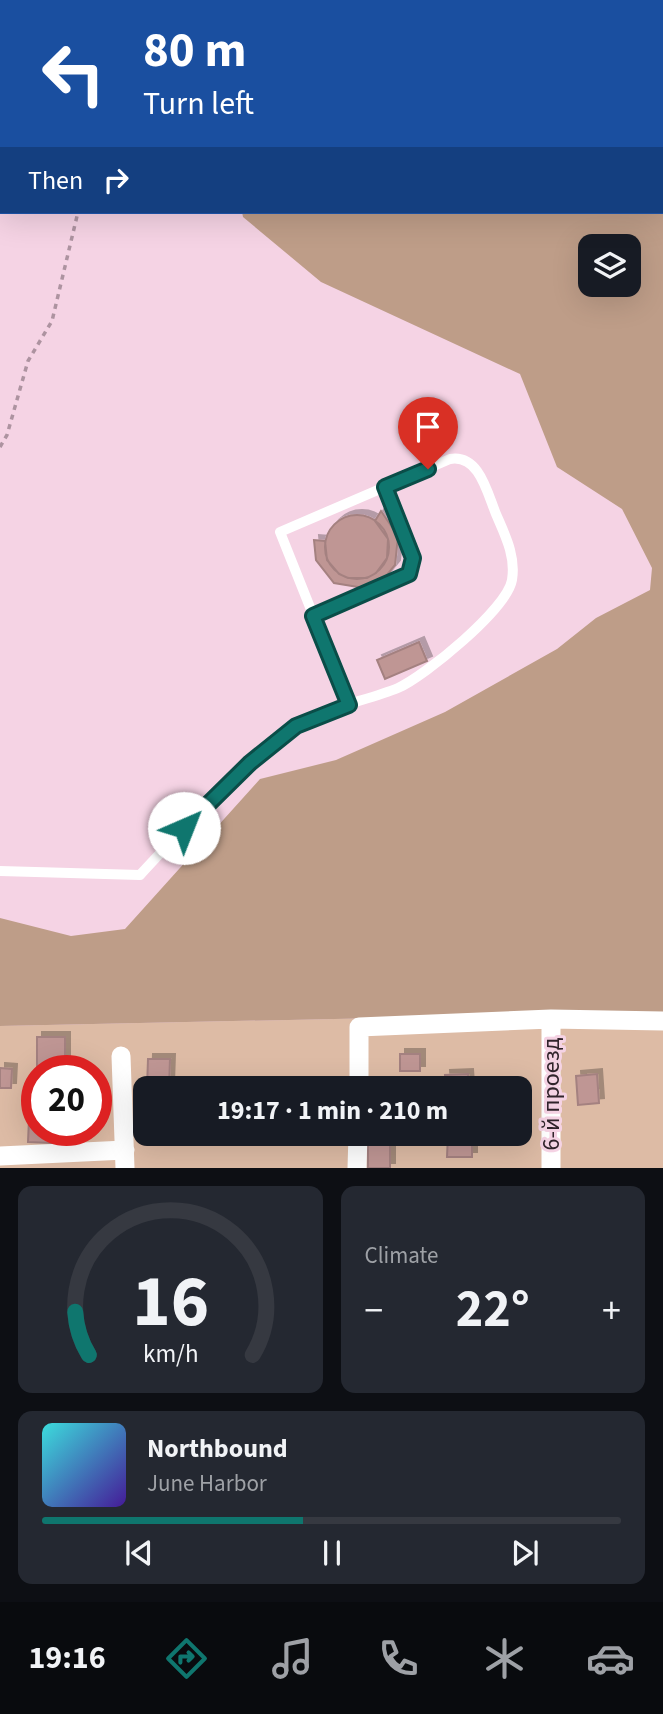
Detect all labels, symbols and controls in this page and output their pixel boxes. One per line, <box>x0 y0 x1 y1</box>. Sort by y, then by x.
text: 80 m <box>143 16 247 86</box>
icon: left <box>28 28 119 119</box>
text: Turn left <box>143 81 254 127</box>
icon: right <box>97 161 135 199</box>
text: Then <box>28 162 83 199</box>
map controls <box>578 234 641 297</box>
button: layers <box>578 234 641 297</box>
pin <box>398 397 458 469</box>
icon: arrive <box>409 408 447 446</box>
position arrow <box>147 791 221 865</box>
street label: 6-й проезд <box>534 1037 569 1151</box>
speed limit sign: 20 <box>21 1055 112 1146</box>
text: 19:17 · 1 min · 210 m <box>217 1092 448 1129</box>
text: Climate <box>365 1239 438 1272</box>
text: 16 <box>132 1251 209 1355</box>
text: 22° <box>456 1273 530 1347</box>
text: − <box>365 1284 383 1338</box>
text: + <box>602 1284 621 1338</box>
text: km/h <box>143 1336 198 1372</box>
text: Northbound <box>147 1430 288 1467</box>
text: June Harbor <box>147 1467 267 1500</box>
icon: previous <box>120 1534 158 1572</box>
icon: pause <box>313 1534 351 1572</box>
icon: next <box>506 1534 544 1572</box>
icon: directions <box>162 1634 211 1683</box>
icon: music <box>268 1634 317 1683</box>
icon: phone <box>374 1634 423 1683</box>
icon: climate <box>480 1634 529 1683</box>
icon: car <box>586 1634 635 1683</box>
text: 19:16 <box>28 1635 106 1681</box>

